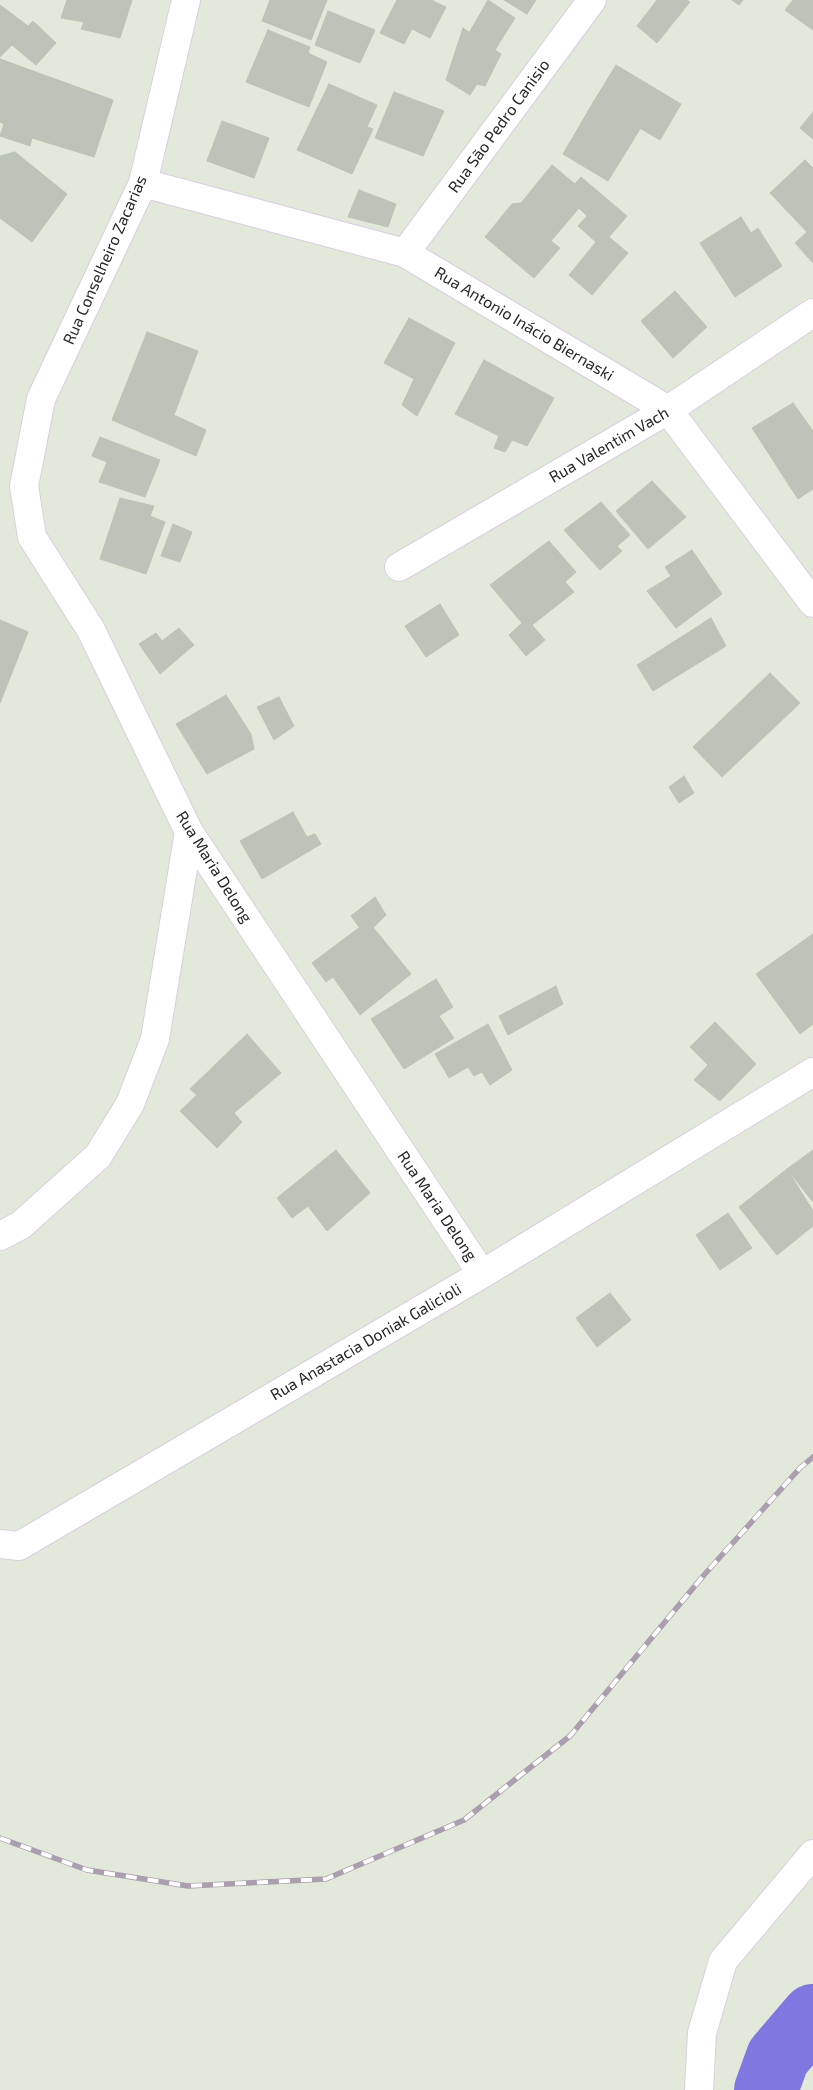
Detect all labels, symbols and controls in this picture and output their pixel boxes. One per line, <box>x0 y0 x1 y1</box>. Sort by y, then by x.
street label: Rua São Pedro Canisio <box>444 56 554 196</box>
street label: Rua Conselheiro Zacarias <box>59 173 151 347</box>
street label: Rua Antonio Inácio Biernaski <box>431 263 617 385</box>
street label: Rua Valentim Vach <box>546 403 672 487</box>
street label: Rua Maria Delong <box>172 808 256 926</box>
street label: Rua Maria Delong <box>393 1147 481 1265</box>
street label: Rua Anastacia Doniak Galicioli <box>267 1279 465 1405</box>

